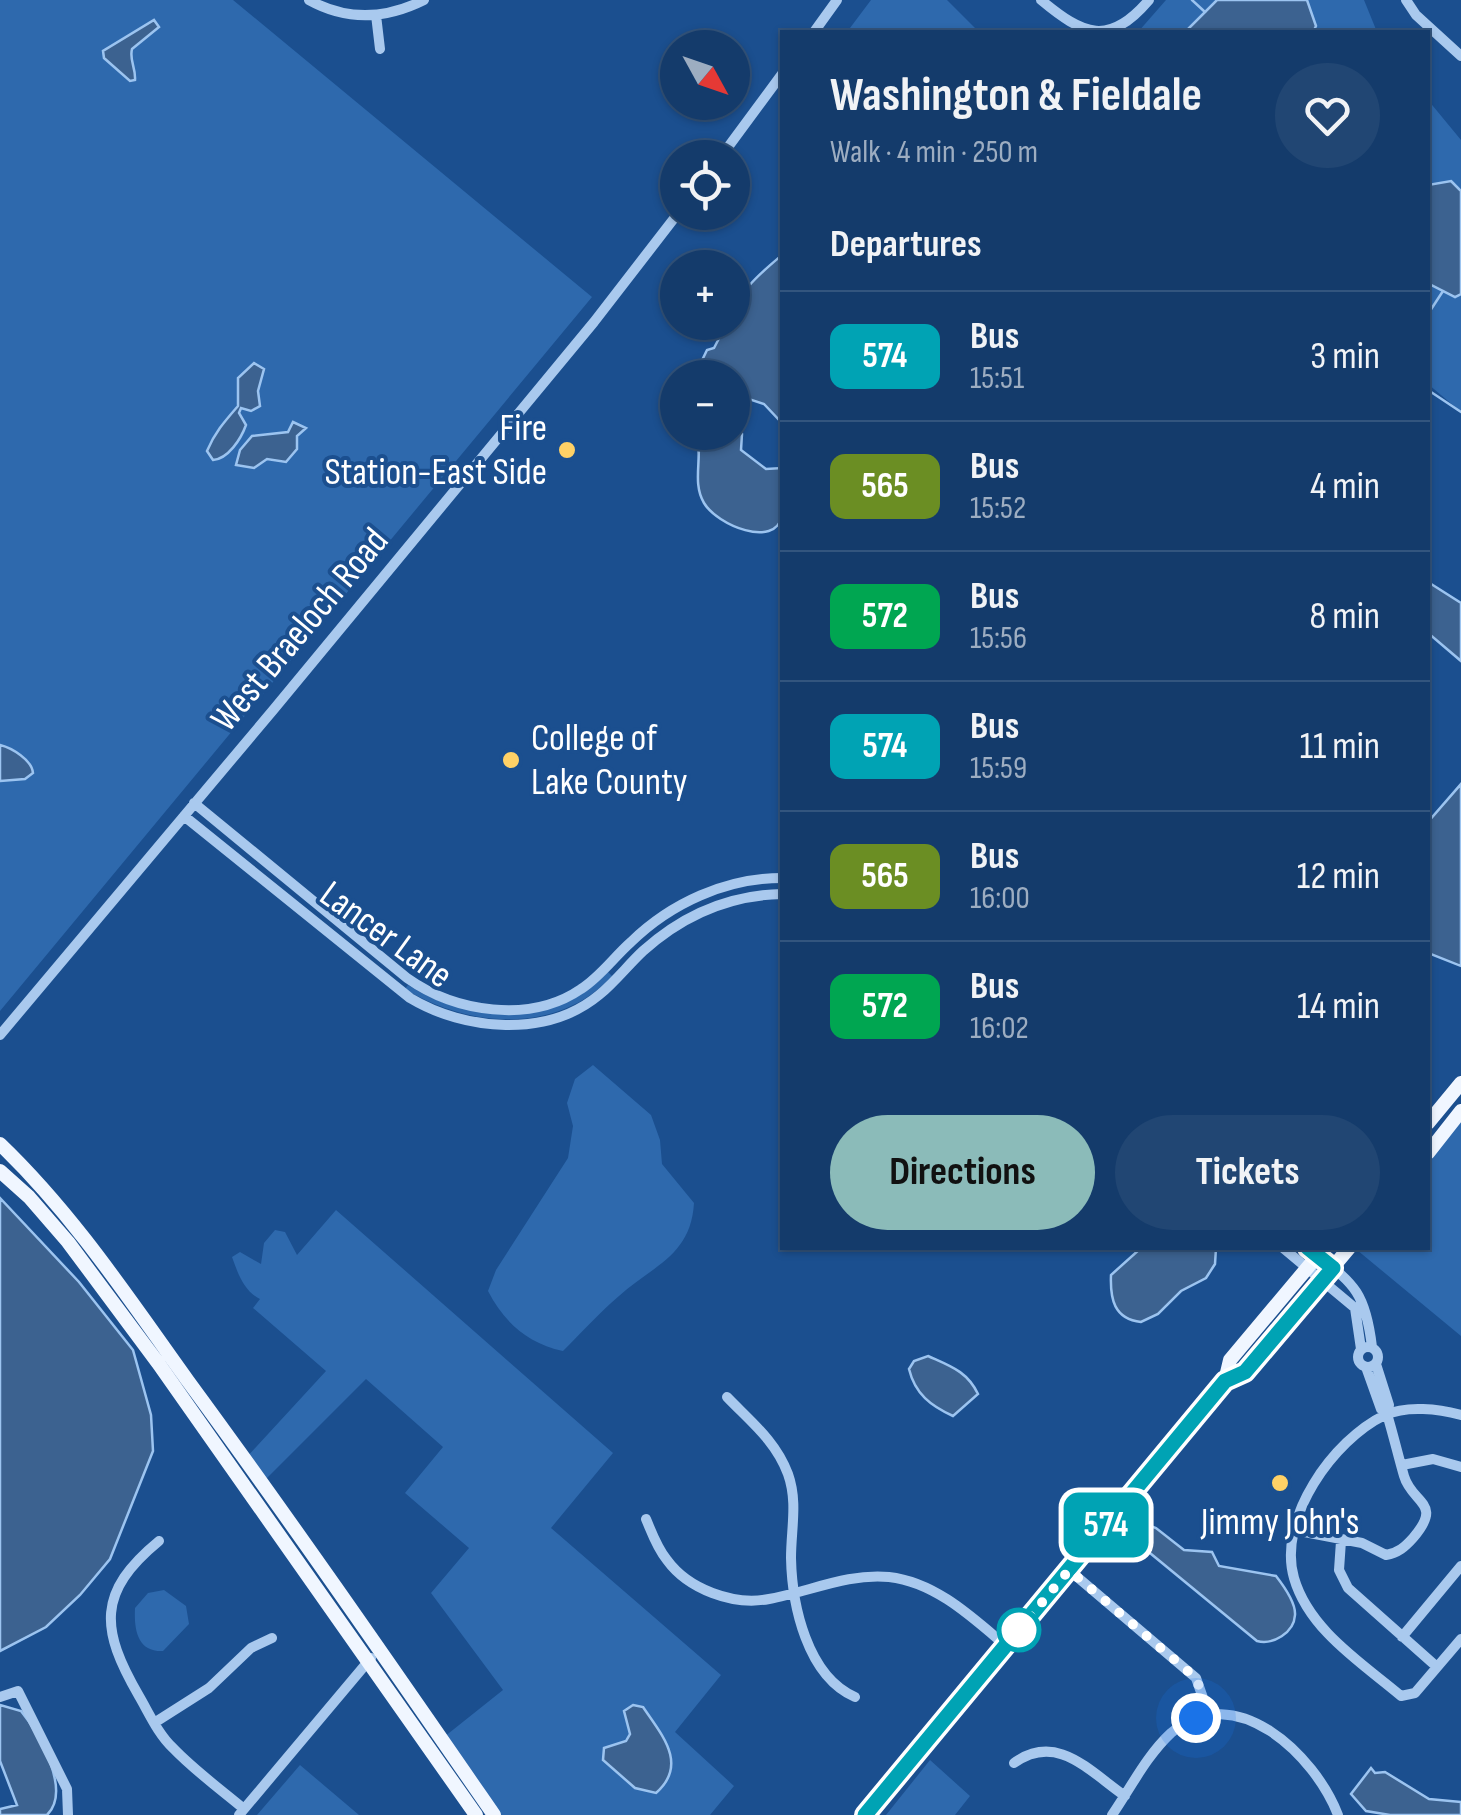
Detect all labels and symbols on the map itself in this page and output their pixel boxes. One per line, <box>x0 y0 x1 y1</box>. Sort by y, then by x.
north arrow <box>660 30 750 120</box>
place label: Fire Station-East Side <box>325 406 547 495</box>
marker: Fire Station-East Side <box>556 439 578 461</box>
street label: West Braeloch Road <box>202 519 398 741</box>
place label: College of Lake County <box>531 716 688 805</box>
marker: College of Lake County <box>500 749 522 771</box>
street label: Lancer Lane <box>311 872 461 998</box>
marker: Jimmy John's <box>1269 1472 1291 1494</box>
line badge: 574 <box>1048 1492 1164 1558</box>
place label: Jimmy John's <box>1200 1500 1359 1545</box>
unlabelled marker <box>998 1609 1040 1651</box>
your location <box>1171 1693 1221 1743</box>

